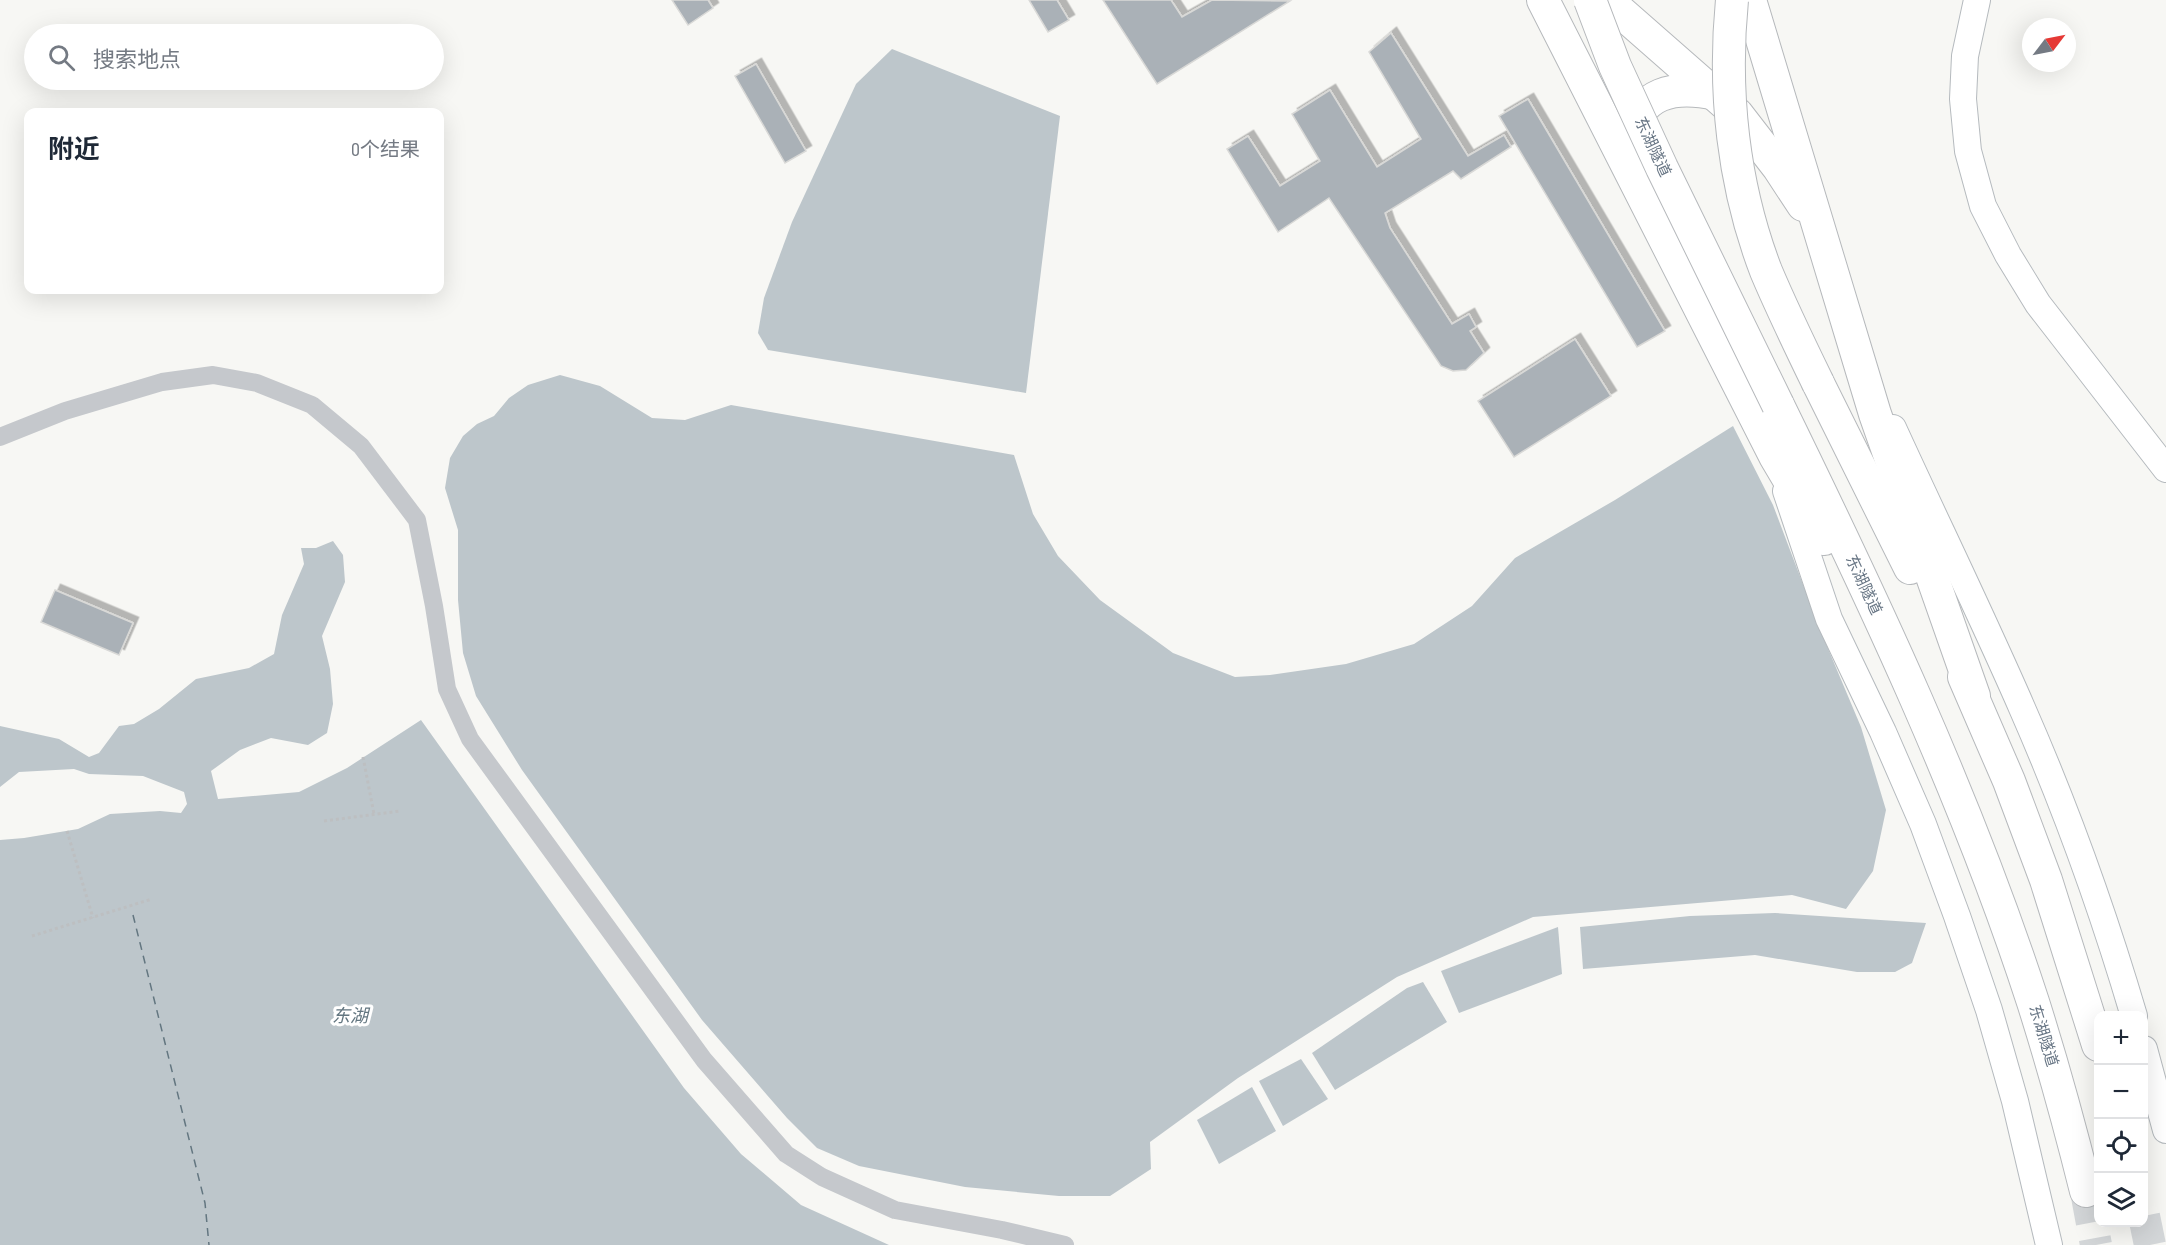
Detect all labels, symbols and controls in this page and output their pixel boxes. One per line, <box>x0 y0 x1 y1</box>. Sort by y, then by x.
north arrow <box>2022 18 2076 72</box>
search box <box>24 24 444 90</box>
icon: search <box>45 41 78 74</box>
text: 搜索地点 <box>93 47 181 74</box>
street label: 东湖隧道 <box>1630 114 1674 180</box>
text: 附近 <box>48 135 100 166</box>
text: 0个结果 <box>351 138 420 162</box>
street label: 东湖隧道 <box>1841 552 1885 618</box>
street label: 东湖隧道 <box>2025 1003 2061 1069</box>
water label: 东湖 <box>332 1006 371 1027</box>
map controls <box>2094 1011 2148 1227</box>
button: + <box>2094 1011 2148 1065</box>
button: − <box>2094 1065 2148 1119</box>
button: locate <box>2094 1119 2148 1173</box>
button: layers <box>2094 1173 2148 1227</box>

